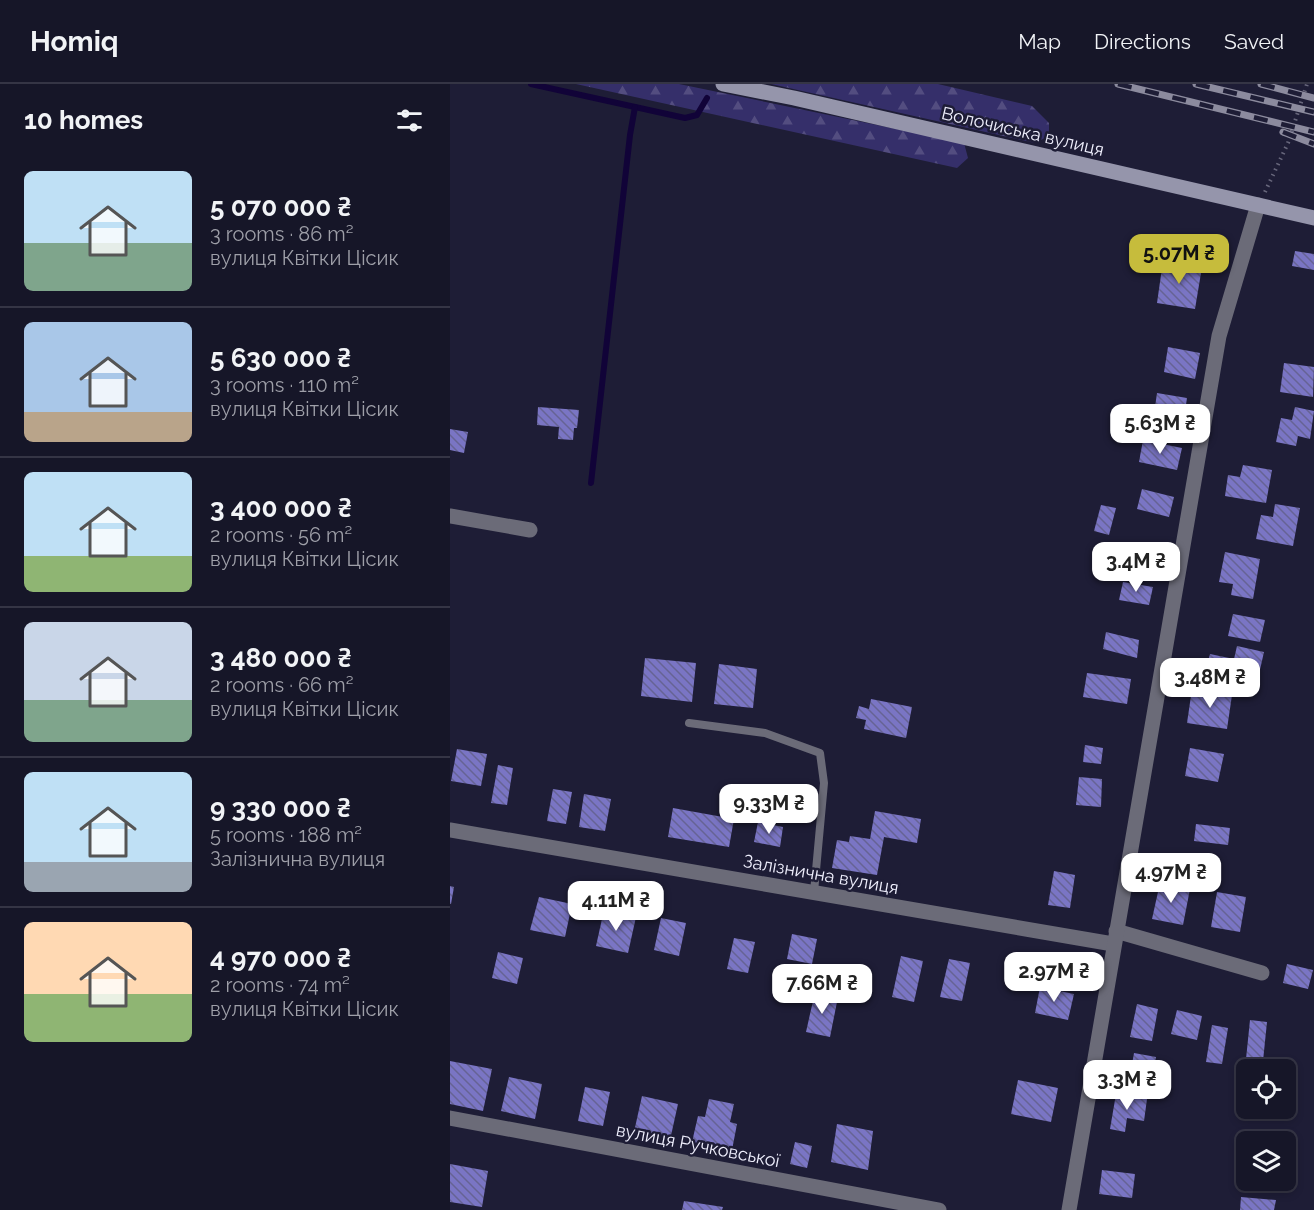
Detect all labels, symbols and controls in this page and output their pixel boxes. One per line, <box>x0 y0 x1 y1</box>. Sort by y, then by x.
text: Homiq <box>30 25 119 58</box>
text: Map <box>1018 29 1061 54</box>
text: Directions <box>1094 29 1191 54</box>
text: Saved <box>1224 29 1284 54</box>
street label: Волочиська вулиця <box>940 102 1106 160</box>
icon: filters <box>393 104 426 137</box>
text: 10 homes <box>24 105 143 135</box>
text: 5 070 000 ₴ <box>210 192 351 222</box>
icon: home <box>72 195 144 267</box>
text: 3 rooms · 86 m² <box>210 222 353 246</box>
pin: 5.07M ₴ <box>1124 234 1234 285</box>
text: 5.07M ₴ <box>1143 241 1215 265</box>
text: вулиця Квітки Цісик <box>210 246 399 270</box>
text: 5 630 000 ₴ <box>210 343 351 373</box>
icon: home <box>72 346 144 418</box>
text: 3 rooms · 110 m² <box>210 373 359 397</box>
text: вулиця Квітки Цісик <box>210 397 399 421</box>
pin: 5.63M ₴ <box>1105 404 1215 455</box>
text: 5.63M ₴ <box>1124 411 1196 435</box>
text: 3 400 000 ₴ <box>210 493 352 523</box>
icon: home <box>72 496 144 568</box>
text: 2 rooms · 56 m² <box>210 523 352 547</box>
pin: 3.4M ₴ <box>1087 542 1185 593</box>
text: вулиця Квітки Цісик <box>210 547 399 571</box>
text: 3.4M ₴ <box>1106 549 1166 573</box>
text: 3 480 000 ₴ <box>210 643 352 673</box>
icon: home <box>72 646 144 718</box>
pin: 3.48M ₴ <box>1155 658 1265 709</box>
text: 3.48M ₴ <box>1174 665 1246 689</box>
text: 2 rooms · 66 m² <box>210 673 353 697</box>
text: вулиця Квітки Цісик <box>210 697 399 721</box>
pin: 9.33M ₴ <box>714 784 824 835</box>
text: 9.33M ₴ <box>733 791 805 815</box>
text: 9 330 000 ₴ <box>210 793 351 823</box>
icon: home <box>72 796 144 868</box>
text: 5 rooms · 188 m² <box>210 823 362 847</box>
text: Залізнична вулиця <box>210 847 385 871</box>
street label: Залізнична вулиця <box>742 850 900 898</box>
pin: 4.97M ₴ <box>1116 853 1226 904</box>
text: 4.97M ₴ <box>1135 860 1207 884</box>
pin: 4.11M ₴ <box>561 881 671 932</box>
text: 4.11M ₴ <box>582 888 650 912</box>
text: 4 970 000 ₴ <box>210 943 351 973</box>
icon: home <box>72 946 144 1018</box>
pin: 2.97M ₴ <box>999 952 1109 1003</box>
text: 2.97M ₴ <box>1018 959 1090 983</box>
pin: 7.66M ₴ <box>767 964 877 1015</box>
text: 7.66M ₴ <box>786 971 858 995</box>
text: 2 rooms · 74 m² <box>210 973 350 997</box>
text: вулиця Квітки Цісик <box>210 997 399 1021</box>
map controls <box>1236 1059 1296 1191</box>
button: locate <box>1236 1059 1296 1119</box>
pin: 3.3M ₴ <box>1078 1060 1176 1111</box>
text: 3.3M ₴ <box>1097 1067 1157 1091</box>
street label: вулиця Ручковської <box>614 1119 782 1171</box>
button: layers <box>1236 1131 1296 1191</box>

